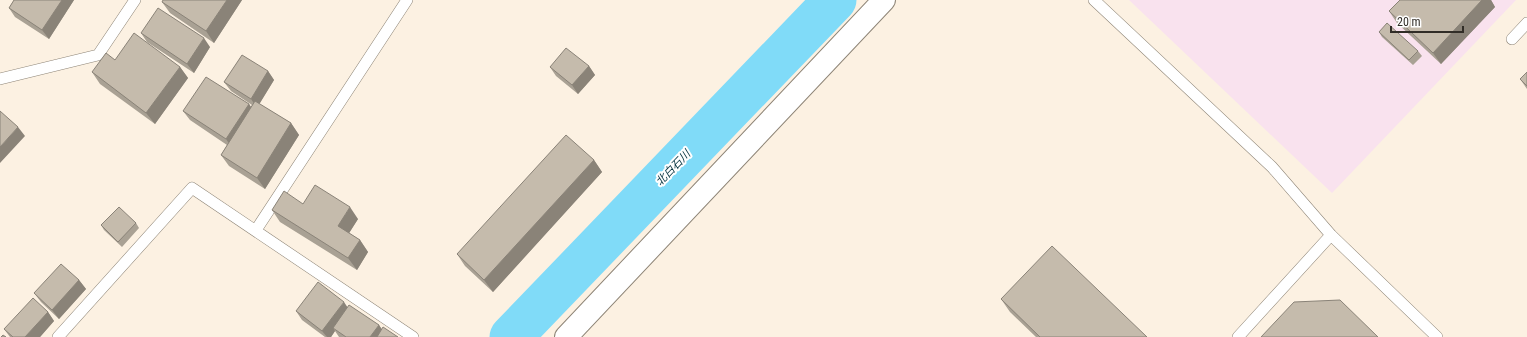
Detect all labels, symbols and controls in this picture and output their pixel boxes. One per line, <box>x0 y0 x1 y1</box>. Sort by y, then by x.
scale bar <box>1391 8 1463 34</box>
text: 20 m <box>1397 15 1421 29</box>
water label: 北白石川 <box>653 147 694 188</box>

